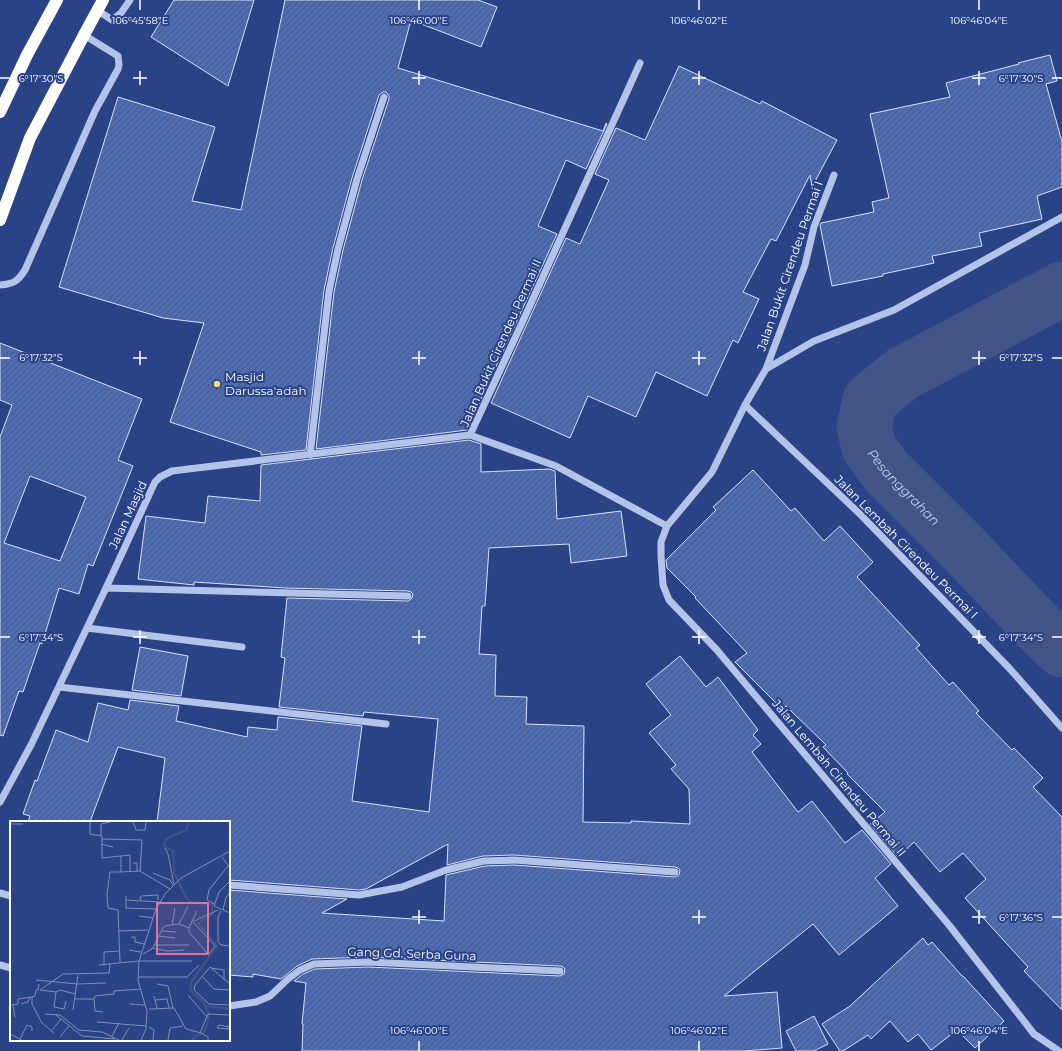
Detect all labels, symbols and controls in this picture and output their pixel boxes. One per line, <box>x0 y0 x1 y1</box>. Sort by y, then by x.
text: 106°45'58"E <box>112 14 169 27</box>
text: 106°46'00"E <box>390 14 448 27</box>
text: 106°46'02"E <box>670 14 728 27</box>
text: 106°46'04"E <box>950 14 1008 27</box>
text: 6°17'30"S <box>19 72 63 85</box>
text: 6°17'30"S <box>999 72 1043 85</box>
street label: Jalan Bukit Cirendeu Permai I <box>753 179 826 354</box>
street label: Jalan Bukit Cirendeu Permai II <box>456 256 544 430</box>
text: 6°17'32"S <box>19 351 63 364</box>
text: 6°17'32"S <box>999 351 1043 364</box>
place label: Masjid Darussa'adah <box>225 369 307 398</box>
marker: Masjid Darussa'adah <box>212 379 222 389</box>
water label: Pesanggrahan <box>864 445 943 528</box>
street label: Jalan Lembah Cirendeu Permai I <box>831 471 981 621</box>
street label: Jalan Masjid <box>105 478 150 552</box>
text: 6°17'34"S <box>19 631 63 644</box>
text: 6°17'34"S <box>999 631 1043 644</box>
street label: Jalan Lembah Cirendeu Permai II <box>769 695 909 859</box>
inset map <box>10 821 230 1041</box>
text: 6°17'36"S <box>999 911 1043 924</box>
street label: Gang Gd. Serba Guna <box>347 944 477 963</box>
text: 106°46'00"E <box>390 1024 448 1037</box>
text: 106°46'02"E <box>670 1024 728 1037</box>
text: 106°46'04"E <box>950 1024 1008 1037</box>

